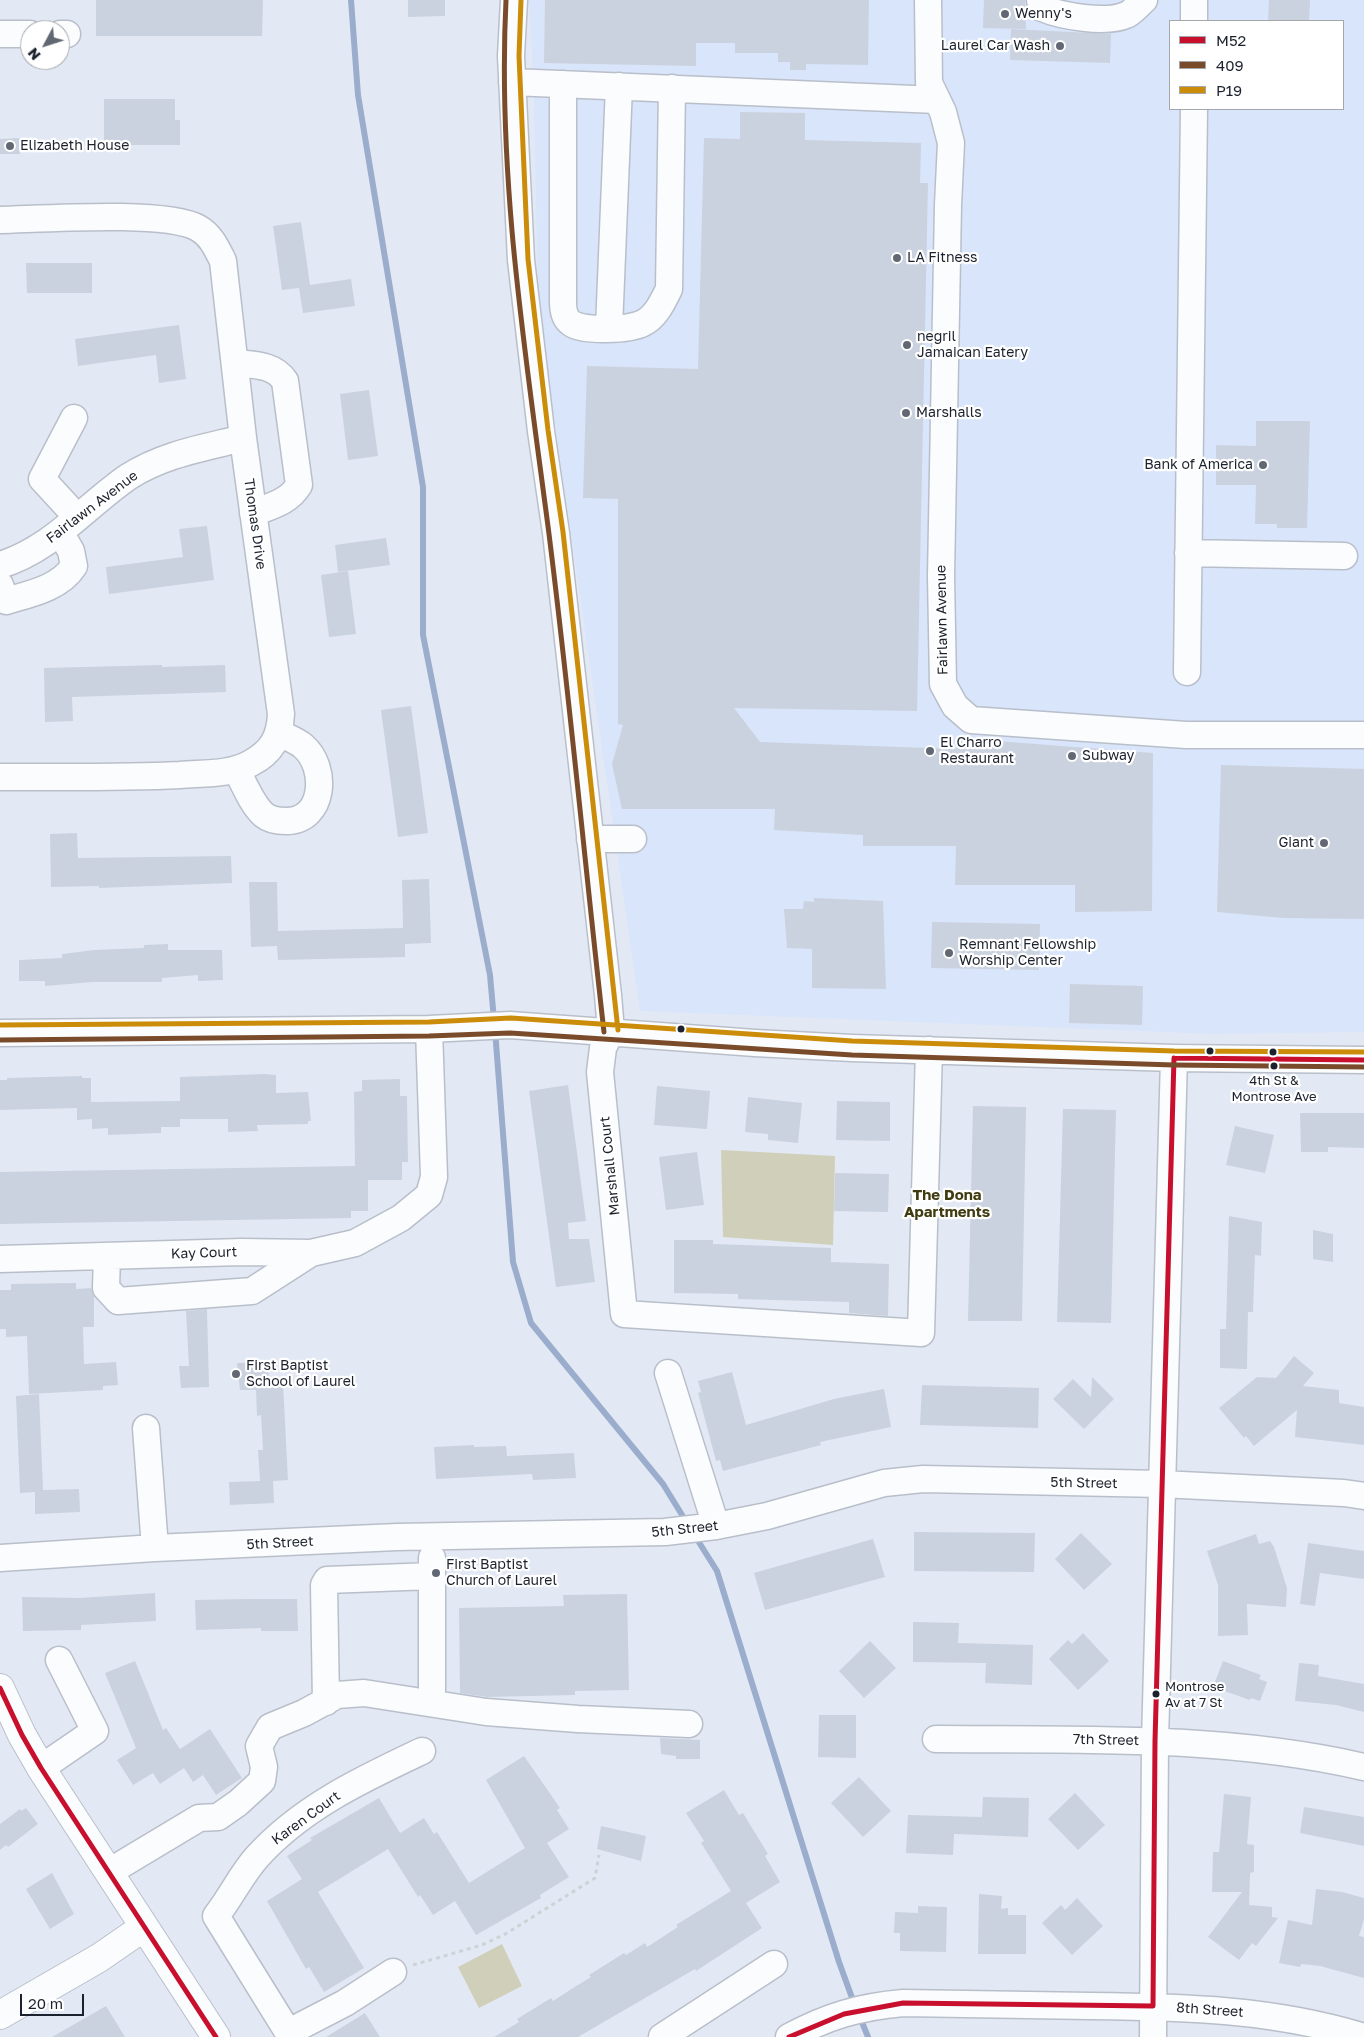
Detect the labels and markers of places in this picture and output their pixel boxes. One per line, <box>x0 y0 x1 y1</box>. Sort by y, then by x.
place label: Wenny's <box>1015 6 1072 22</box>
marker: Wenny's <box>999 8 1011 20</box>
place label: Laurel Car Wash <box>941 38 1050 54</box>
marker: Laurel Car Wash <box>1054 40 1066 52</box>
place label: Elizabeth House <box>20 138 129 154</box>
marker: Elizabeth House <box>4 140 16 152</box>
place label: LA Fitness <box>907 250 978 266</box>
marker: LA Fitness <box>891 252 903 264</box>
place label: negril Jamaican Eatery <box>917 329 1028 362</box>
marker: negril Jamaican Eatery <box>901 339 913 351</box>
place label: Marshalls <box>916 405 982 421</box>
marker: Marshalls <box>900 407 912 419</box>
place label: Bank of America <box>1144 457 1253 473</box>
marker: Bank of America <box>1257 459 1269 471</box>
place label: El Charro Restaurant <box>940 735 1014 768</box>
marker: El Charro Restaurant <box>924 745 936 757</box>
place label: Subway <box>1082 748 1134 764</box>
marker: Subway <box>1066 750 1078 762</box>
place label: Giant <box>1278 835 1314 851</box>
marker: Giant <box>1318 837 1330 849</box>
place label: Remnant Fellowship Worship Center <box>959 937 1096 970</box>
marker: Remnant Fellowship Worship Center <box>943 947 955 959</box>
unlabelled marker <box>676 1024 686 1034</box>
unlabelled marker <box>1205 1046 1215 1056</box>
unlabelled marker <box>1268 1047 1278 1057</box>
marker: 4th St & Montrose Ave <box>1269 1061 1279 1071</box>
place label: 4th St & Montrose Ave <box>1232 1073 1316 1104</box>
place label: First Baptist School of Laurel <box>246 1358 355 1390</box>
marker: First Baptist School of Laurel <box>230 1368 242 1380</box>
place label: First Baptist Church of Laurel <box>446 1557 557 1590</box>
marker: First Baptist Church of Laurel <box>430 1567 442 1579</box>
place label: Montrose Av at 7 St <box>1165 1679 1224 1710</box>
marker: Montrose Av at 7 St <box>1151 1689 1161 1699</box>

